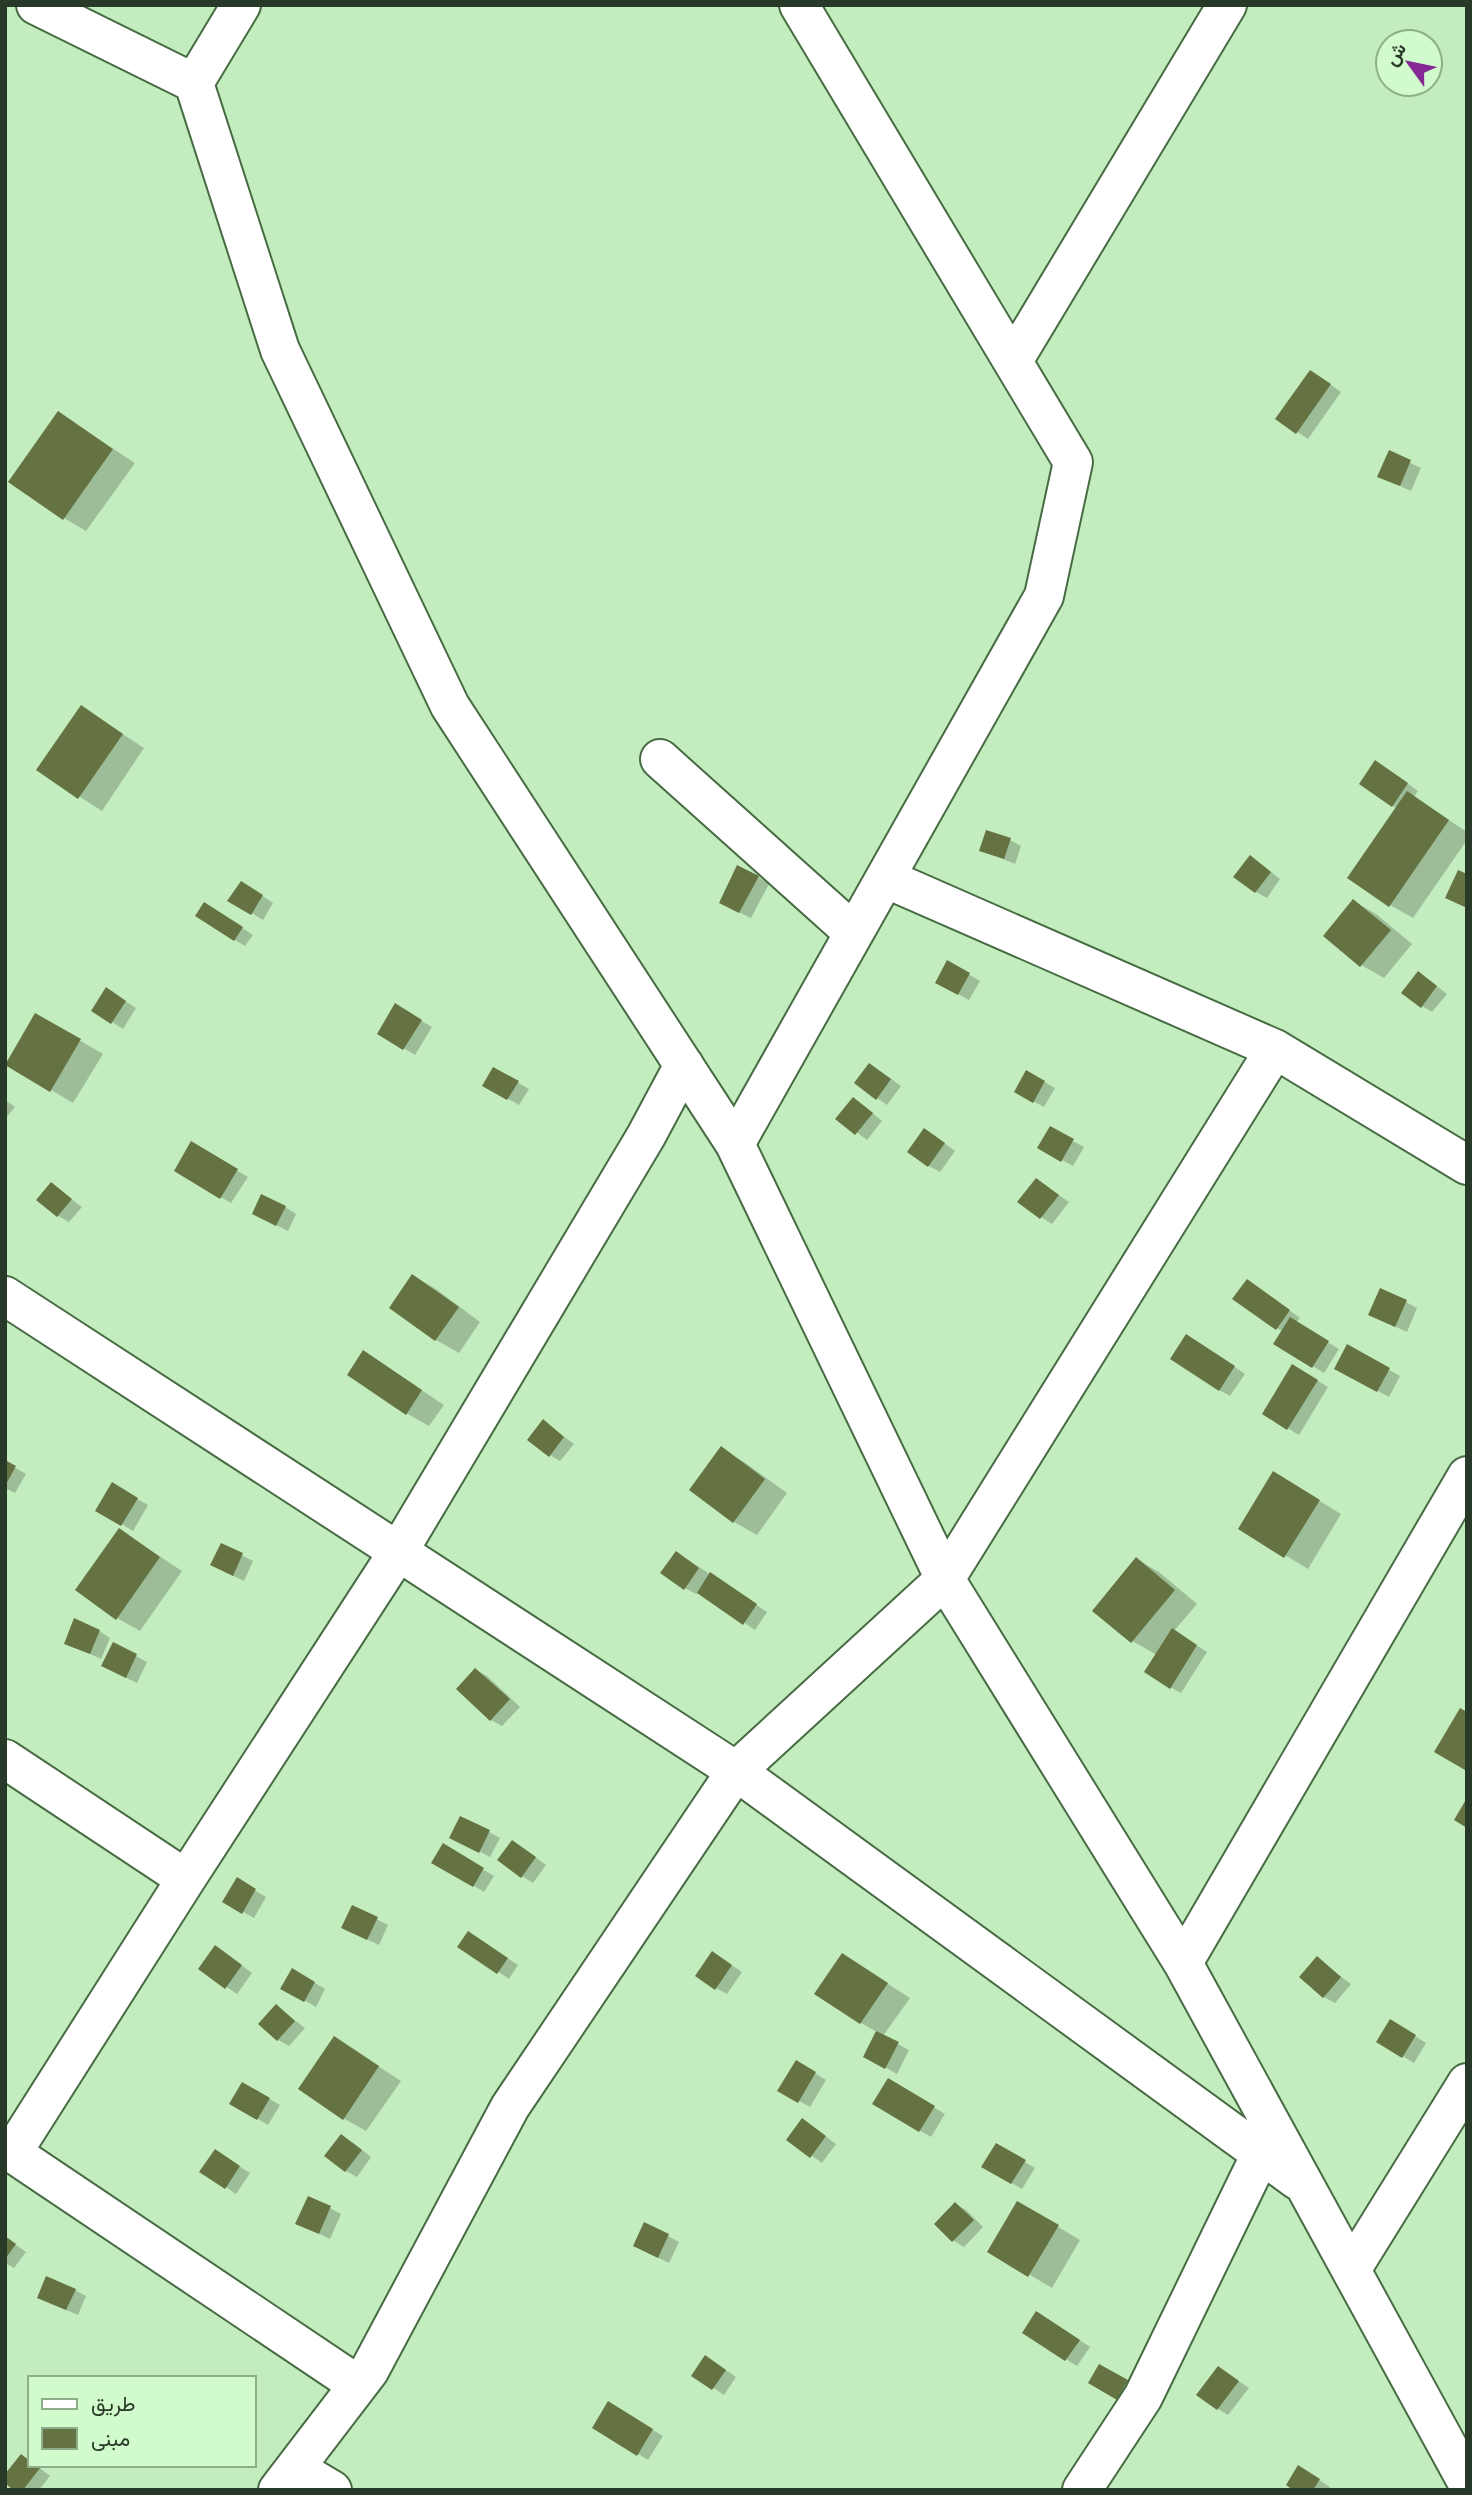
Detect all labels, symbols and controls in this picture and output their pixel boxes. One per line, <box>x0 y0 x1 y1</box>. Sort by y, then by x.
north arrow <box>1374 28 1444 98</box>
text: ش <box>1380 39 1411 70</box>
legend <box>28 2376 256 2467</box>
text: طريق <box>91 2392 136 2417</box>
text: مبنى <box>91 2427 130 2451</box>

